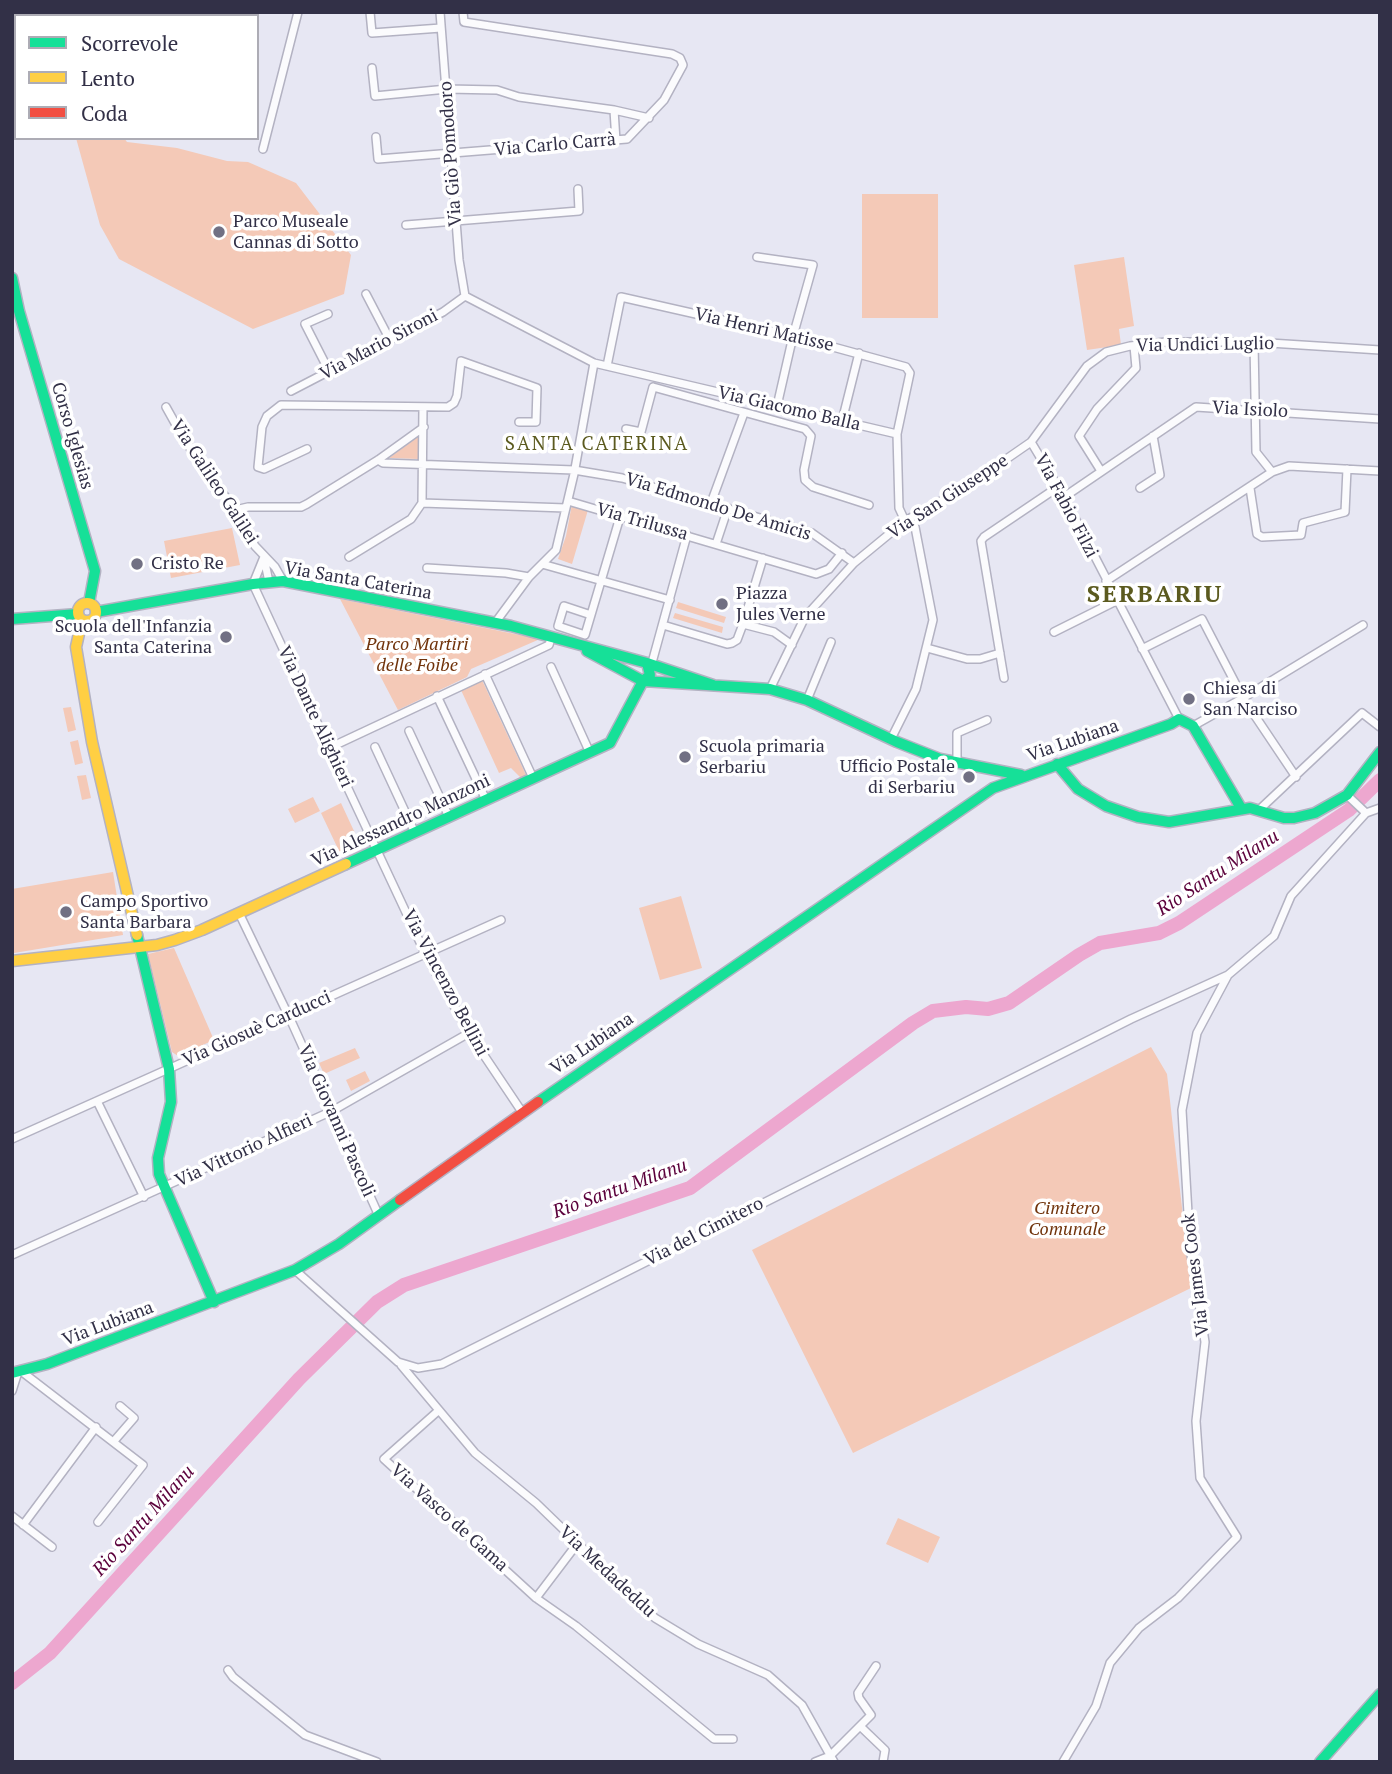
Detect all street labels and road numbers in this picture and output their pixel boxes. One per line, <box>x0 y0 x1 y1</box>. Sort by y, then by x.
street label: Via Giò Pomodoro <box>435 81 467 227</box>
street label: Via Carlo Carrà <box>493 129 617 161</box>
street label: Via Henri Matisse <box>692 303 836 357</box>
street label: Via Mario Sironi <box>316 305 442 385</box>
street label: Via Undici Luglio <box>1136 333 1274 357</box>
street label: Corso Iglesias <box>46 380 98 492</box>
street label: Via Giacomo Balla <box>715 382 863 436</box>
street label: Via Isiolo <box>1211 397 1289 423</box>
street label: Via Galileo Galilei <box>166 416 262 548</box>
street label: Via San Giuseppe <box>884 450 1012 544</box>
street label: Via Fabio Filzi <box>1030 450 1102 562</box>
street label: Via Edmondo De Amicis <box>622 468 814 546</box>
street label: Via Trilussa <box>594 499 690 545</box>
street label: Via Santa Caterina <box>283 557 433 605</box>
street label: Via Dante Alighieri <box>273 643 357 791</box>
street label: Via Lubiana <box>1024 715 1122 767</box>
street label: Via Alessandro Manzoni <box>308 770 494 872</box>
street label: Via Vincenzo Bellini <box>397 906 493 1060</box>
street label: Via Giosuè Carducci <box>179 987 335 1071</box>
street label: Via Lubiana <box>546 1008 638 1080</box>
street label: Via Giovanni Pascoli <box>293 1041 379 1201</box>
street label: Via Vittorio Alfieri <box>172 1110 316 1192</box>
street label: Via del Cimitero <box>641 1193 767 1271</box>
street label: Via James Cook <box>1178 1212 1214 1338</box>
street label: Via Lubiana <box>60 1297 156 1351</box>
street label: Via Vasco de Gama <box>386 1460 512 1576</box>
street label: Via Medadeddu <box>554 1522 660 1622</box>

